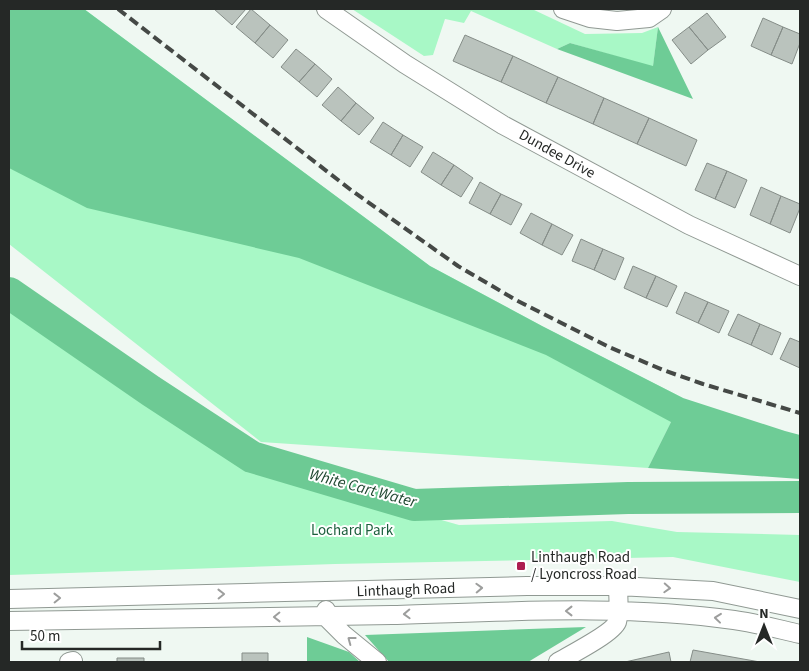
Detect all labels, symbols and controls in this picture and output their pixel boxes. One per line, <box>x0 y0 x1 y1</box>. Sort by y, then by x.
street label: Dundee Drive <box>515 124 599 184</box>
water label: White Cart Water <box>307 463 420 513</box>
park label: Lochard Park <box>311 520 394 541</box>
place label: Linthaugh Road / Lyoncross Road <box>531 547 637 585</box>
marker: Linthaugh Road / Lyoncross Road <box>515 560 527 572</box>
street label: Linthaugh Road <box>356 578 456 602</box>
one-way arrow <box>475 582 483 593</box>
one-way arrow <box>663 582 671 593</box>
one-way arrow <box>218 589 225 599</box>
one-way arrow <box>54 593 62 603</box>
north arrow <box>739 601 789 651</box>
text: N <box>759 604 769 624</box>
one-way arrow <box>565 606 573 616</box>
one-way arrow <box>403 609 411 620</box>
one-way arrow <box>273 612 281 622</box>
one-way arrow <box>714 613 722 624</box>
scale bar <box>22 618 160 650</box>
text: 50 m <box>30 626 60 647</box>
one-way arrow <box>347 637 357 646</box>

